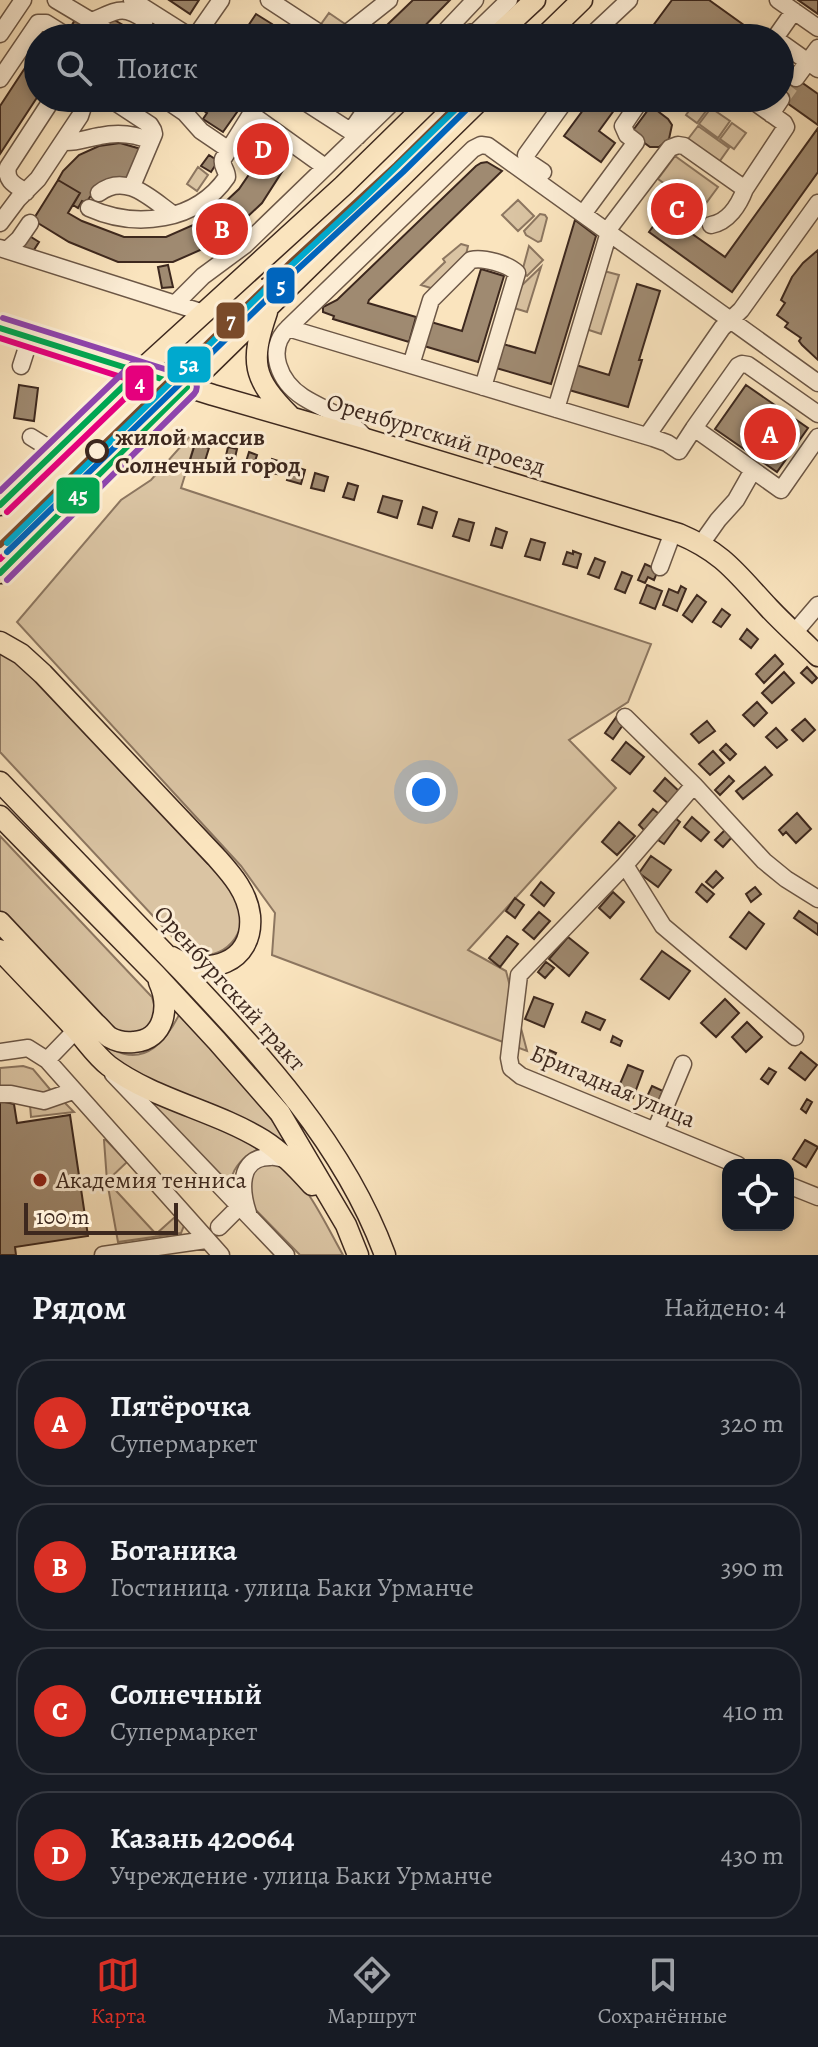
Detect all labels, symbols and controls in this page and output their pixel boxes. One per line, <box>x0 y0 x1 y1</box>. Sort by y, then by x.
search box <box>24 24 794 112</box>
icon: search <box>52 46 96 90</box>
text: Поиск <box>116 48 198 88</box>
pin: D <box>237 119 289 179</box>
pin: C <box>651 179 703 239</box>
pin: B <box>196 199 248 259</box>
line badge: 5 <box>265 266 296 305</box>
text: 5 <box>276 271 286 301</box>
line badge: 7 <box>215 301 246 340</box>
text: 7 <box>226 306 236 336</box>
line badge: 5а <box>166 345 212 384</box>
text: 5а <box>179 350 199 380</box>
line badge: 4 <box>124 364 155 402</box>
text: 4 <box>135 369 145 399</box>
street label: Оренбургский проезд <box>323 386 549 482</box>
pin: A <box>744 404 796 464</box>
place label: жилой массив Солнечный город <box>115 421 301 481</box>
marker: жилой массив Солнечный город <box>86 440 108 462</box>
line badge: 45 <box>55 476 101 515</box>
text: 45 <box>68 481 88 511</box>
your location <box>406 772 446 812</box>
street label: Оренбургский тракт <box>147 898 313 1078</box>
street label: Бригадная улица <box>526 1037 700 1135</box>
map controls <box>722 1159 794 1231</box>
button: locate <box>722 1159 794 1231</box>
place label: Академия тенниса <box>55 1164 247 1196</box>
marker: Академия тенниса <box>31 1171 49 1189</box>
scale bar <box>24 1199 178 1235</box>
text: 100 m <box>36 1202 90 1232</box>
text: Рядом <box>32 1284 126 1331</box>
text: Найдено: 4 <box>664 1290 786 1325</box>
text: Пятёрочка <box>110 1386 251 1426</box>
text: A <box>52 1406 68 1441</box>
text: 320 m <box>720 1406 784 1441</box>
text: Супермаркет <box>110 1426 258 1461</box>
text: Ботаника <box>110 1530 237 1570</box>
text: B <box>52 1550 68 1585</box>
text: 390 m <box>721 1550 784 1585</box>
text: Гостиница · улица Баки Урманче <box>110 1570 474 1605</box>
text: Солнечный <box>110 1674 262 1714</box>
text: C <box>52 1694 68 1729</box>
text: 410 m <box>723 1694 784 1729</box>
text: Супермаркет <box>110 1714 258 1749</box>
text: Казань 420064 <box>110 1818 295 1858</box>
text: D <box>51 1838 69 1873</box>
text: 430 m <box>721 1838 784 1873</box>
text: Учреждение · улица Баки Урманче <box>110 1858 493 1893</box>
tab: Карта <box>91 1953 146 2031</box>
tab: Маршрут <box>327 1953 416 2031</box>
tab: Сохранённые <box>598 1953 727 2031</box>

